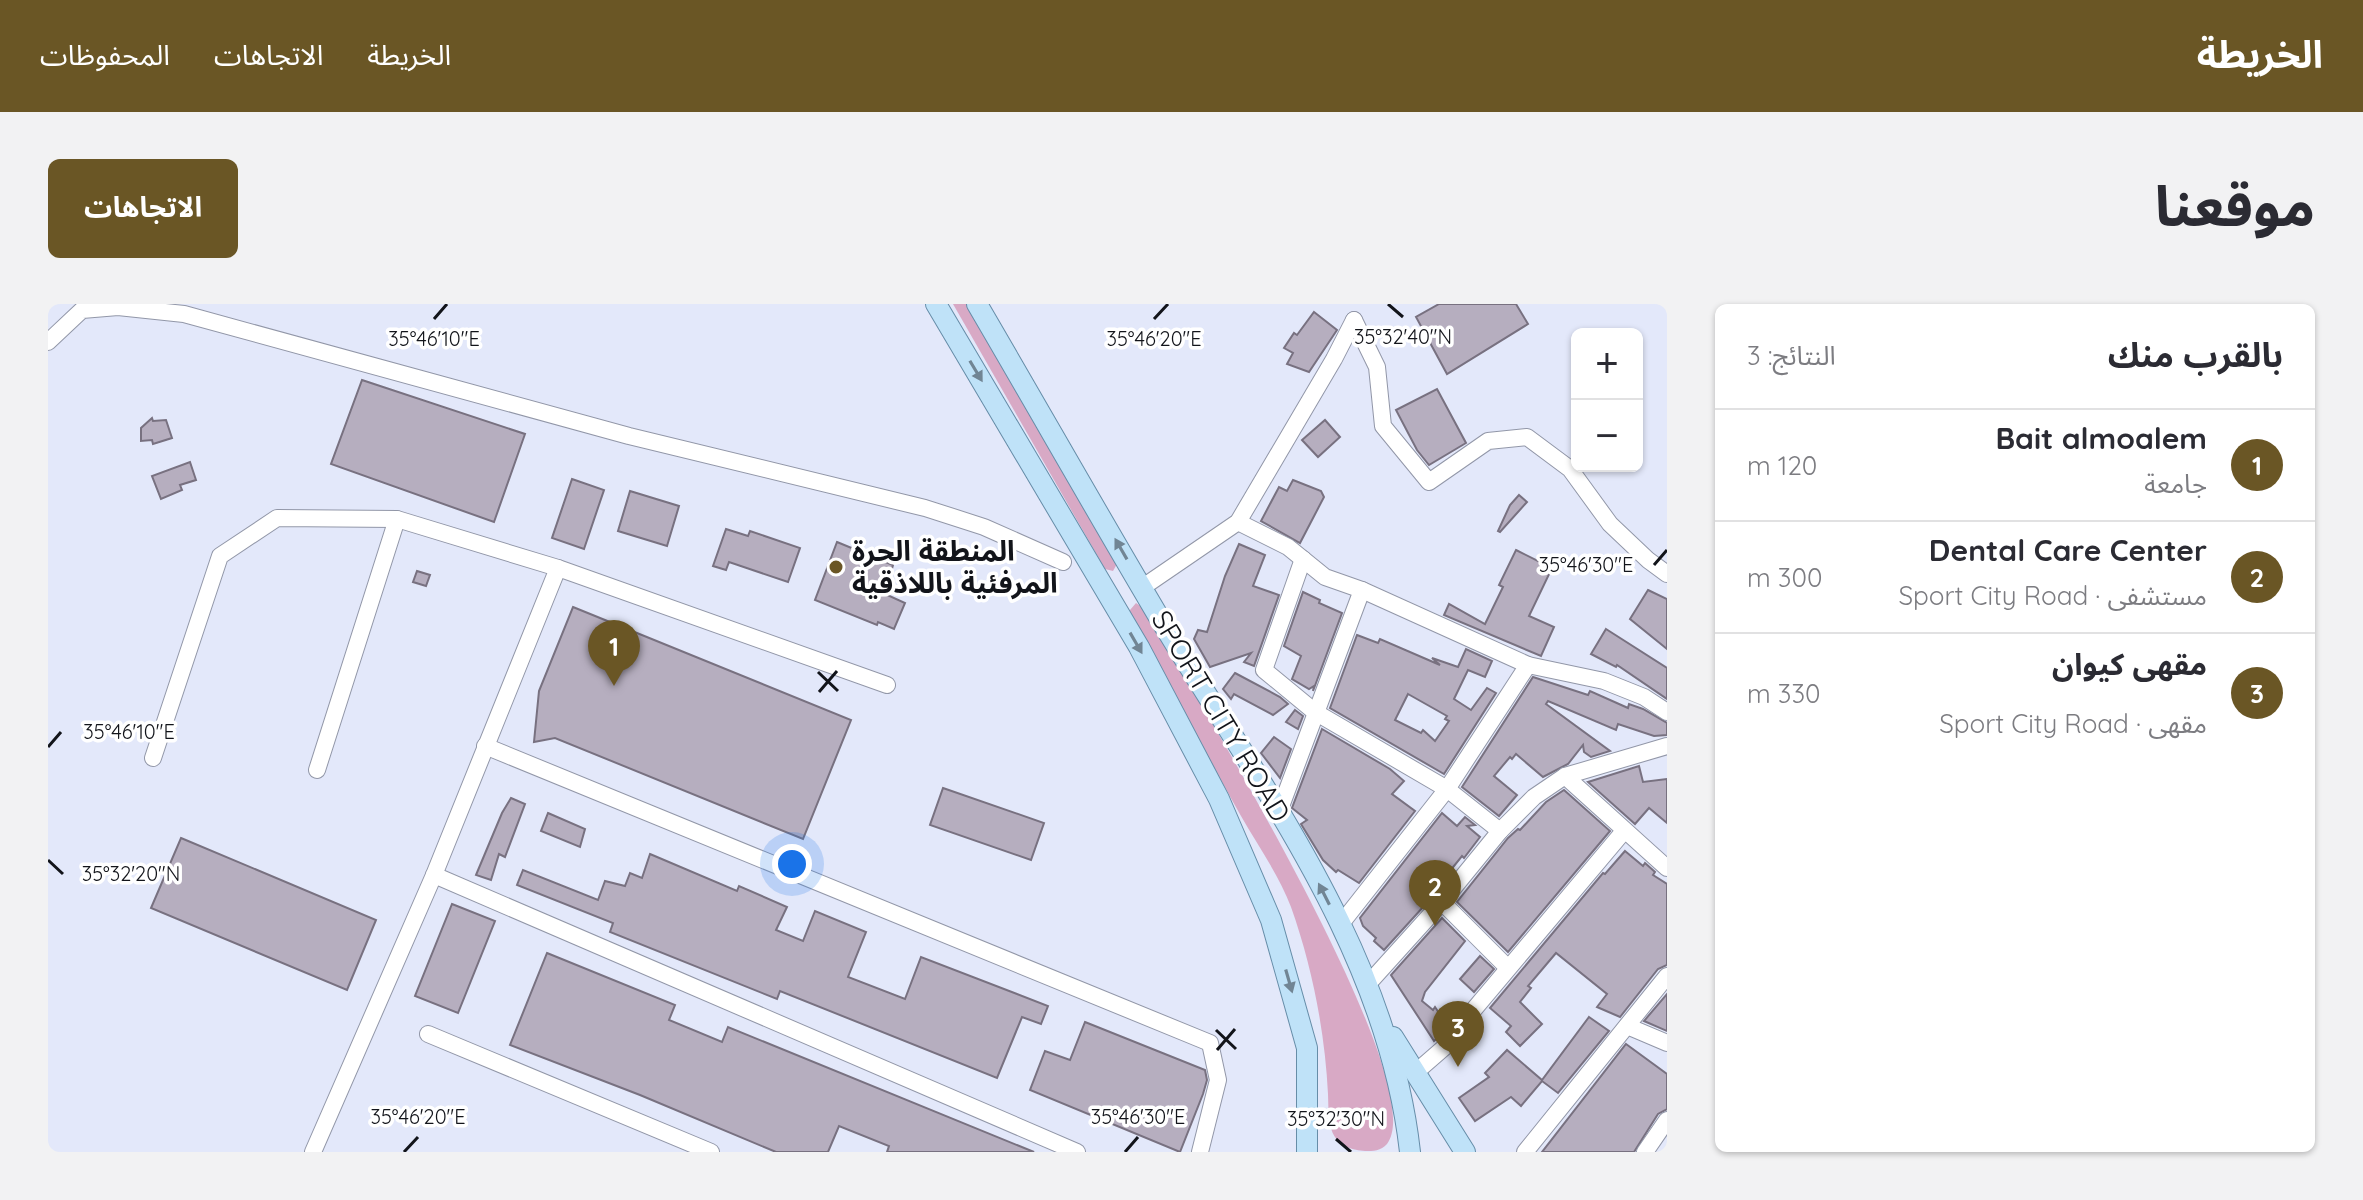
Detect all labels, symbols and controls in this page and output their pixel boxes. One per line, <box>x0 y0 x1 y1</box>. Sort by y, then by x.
text: الخريطة <box>2197 30 2323 78</box>
text: المحفوظات <box>40 37 170 72</box>
text: الاتجاهات <box>214 37 323 72</box>
text: الخريطة <box>367 37 451 72</box>
button: الاتجاهات <box>48 159 238 258</box>
text: موقعنا <box>2155 170 2315 240</box>
text: 35°32'40"N <box>1354 324 1452 349</box>
text: 35°46'10"E <box>388 326 480 351</box>
text: 35°46'20"E <box>1106 326 1202 351</box>
map controls <box>1571 328 1643 472</box>
button: + <box>1571 328 1643 400</box>
text: بالقرب منك <box>2108 333 2283 376</box>
text: النتائج: 3 <box>1747 339 1836 372</box>
one-way arrow <box>969 360 983 382</box>
button: − <box>1571 400 1643 472</box>
text: Bait almoalem <box>1995 419 2207 457</box>
text: 120 m <box>1747 449 1817 482</box>
text: 1 <box>2252 449 2262 482</box>
text: جامعة <box>2144 467 2207 500</box>
text: Dental Care Center <box>1929 531 2207 569</box>
place label: المنطقة الحرة المرفئية باللاذقية <box>852 533 1058 600</box>
one-way arrow <box>1114 538 1128 561</box>
text: 35°46'30"E <box>1539 552 1633 577</box>
marker: المنطقة الحرة المرفئية باللاذقية <box>827 558 845 576</box>
text: 300 m <box>1747 561 1822 594</box>
text: 2 <box>2250 561 2264 594</box>
text: مستشفى · Sport City Road <box>1898 579 2207 612</box>
street label: SPORT CITY ROAD <box>1144 604 1298 828</box>
pin: 1 <box>588 620 640 686</box>
one-way arrow <box>1129 632 1143 654</box>
text: مقهى كيوان <box>2052 645 2207 683</box>
text: 330 m <box>1747 677 1821 710</box>
text: 3 <box>2250 677 2264 710</box>
text: مقهى · Sport City Road <box>1939 707 2207 740</box>
text: 35°46'10"E <box>83 719 175 744</box>
your location <box>772 844 812 884</box>
pin: 2 <box>1409 860 1461 926</box>
text: 35°32'20"N <box>82 861 180 886</box>
one-way arrow <box>1318 882 1331 905</box>
one-way arrow <box>1283 969 1295 994</box>
pin: 3 <box>1432 1001 1484 1067</box>
text: 35°46'20"E <box>370 1104 466 1129</box>
text: 35°46'30"E <box>1091 1104 1185 1129</box>
text: 35°32'30"N <box>1287 1106 1385 1131</box>

